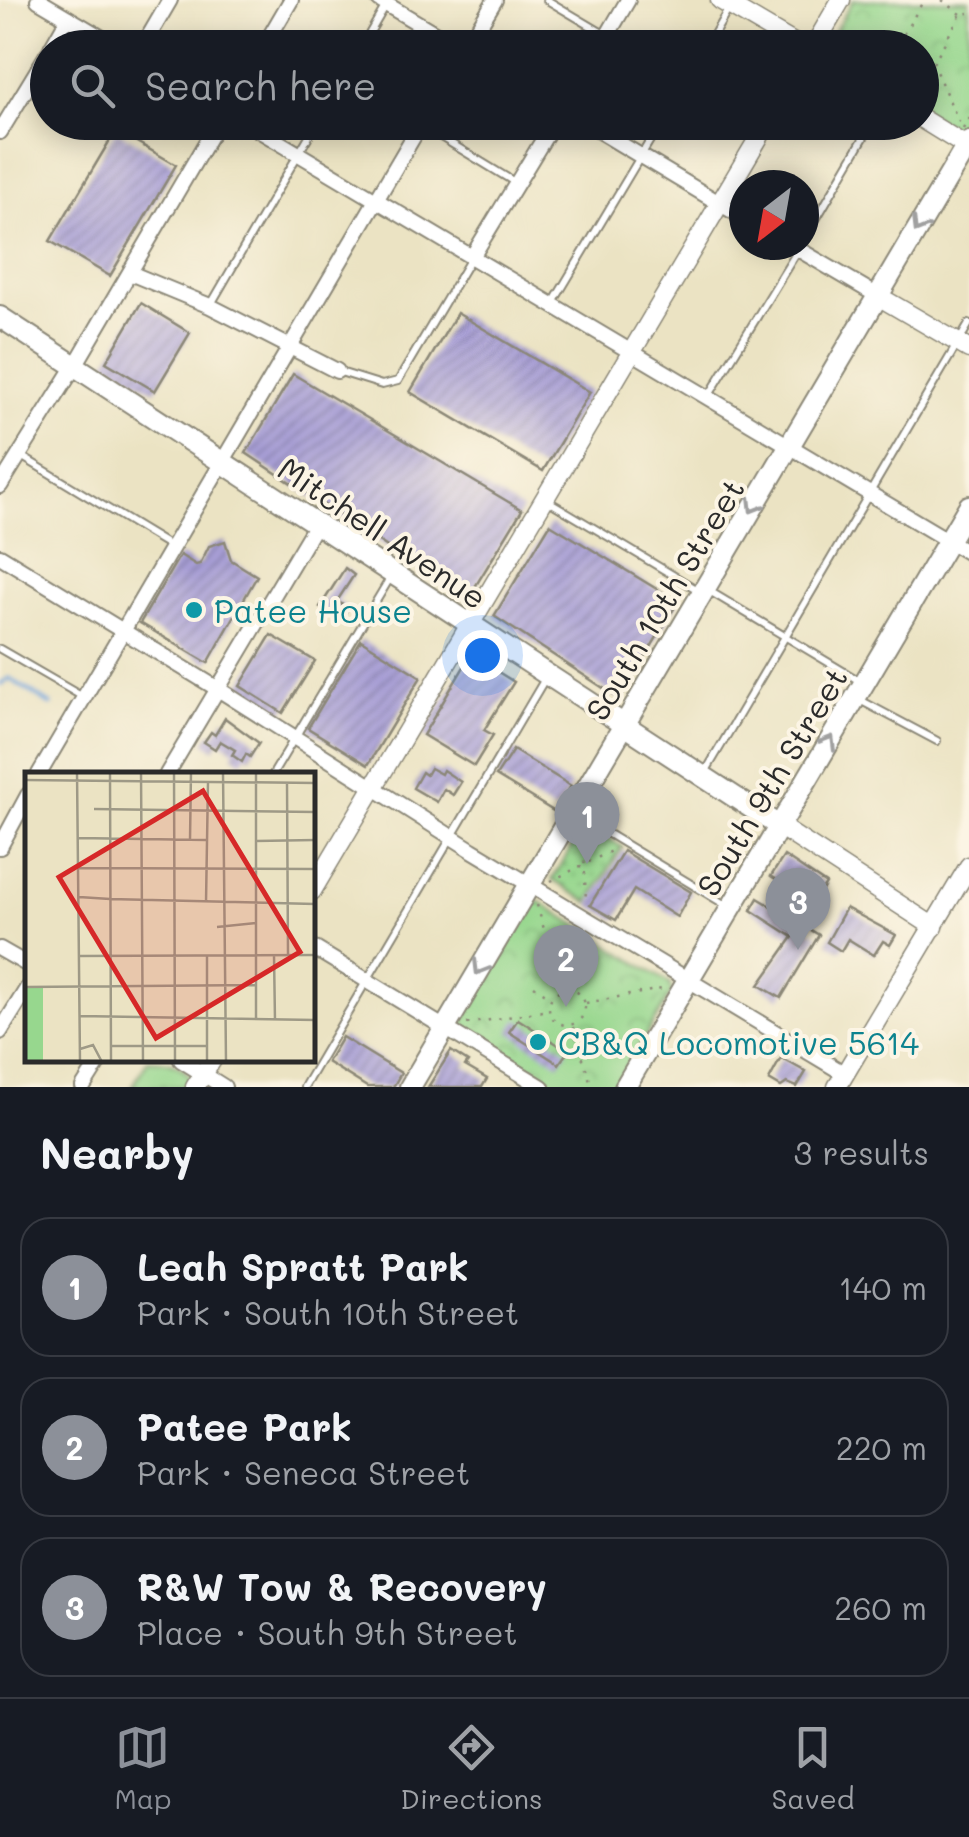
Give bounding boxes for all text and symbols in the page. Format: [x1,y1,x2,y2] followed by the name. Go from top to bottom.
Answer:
[30,30,939,140] search box
[65,58,120,113] icon: search
[145,60,376,110] text: Search here
[729,170,819,260] north arrow
[912,215,931,233] one-way arrow
[270,447,496,617] street label: Mitchell Avenue
[575,470,753,728] street label: South 10th Street
[747,495,766,513] one-way arrow
[214,589,412,631] place label: Patee House
[183,599,205,621] marker: Patee House
[457,630,508,681] your location
[686,659,856,903] street label: South 9th Street
[817,735,836,753] one-way arrow
[25,772,315,1062] inset map
[554,782,620,864] pin: 1
[766,868,830,950] pin: 3
[534,924,598,1007] pin: 2
[473,957,492,975] one-way arrow
[558,1021,919,1063] place label: CB&Q Locomotive 5614
[527,1031,549,1053] marker: CB&Q Locomotive 5614
[40,1125,194,1180] text: Nearby
[793,1131,929,1173] text: 3 results
[137,1241,469,1291] text: Leah Spratt Park
[67,1266,82,1308] text: 1
[838,1266,927,1308] text: 140 m
[137,1291,519,1333] text: Park · South 10th Street
[137,1401,352,1451] text: Patee Park
[66,1426,83,1468] text: 2
[836,1426,927,1468] text: 220 m
[137,1451,470,1493] text: Park · Seneca Street
[137,1561,547,1611] text: R&W Tow & Recovery
[65,1586,84,1628] text: 3
[834,1586,927,1628] text: 260 m
[137,1611,518,1653] text: Place · South 9th Street
[114,1720,171,1816] tab: Map
[400,1720,543,1816] tab: Directions
[771,1720,855,1816] tab: Saved

